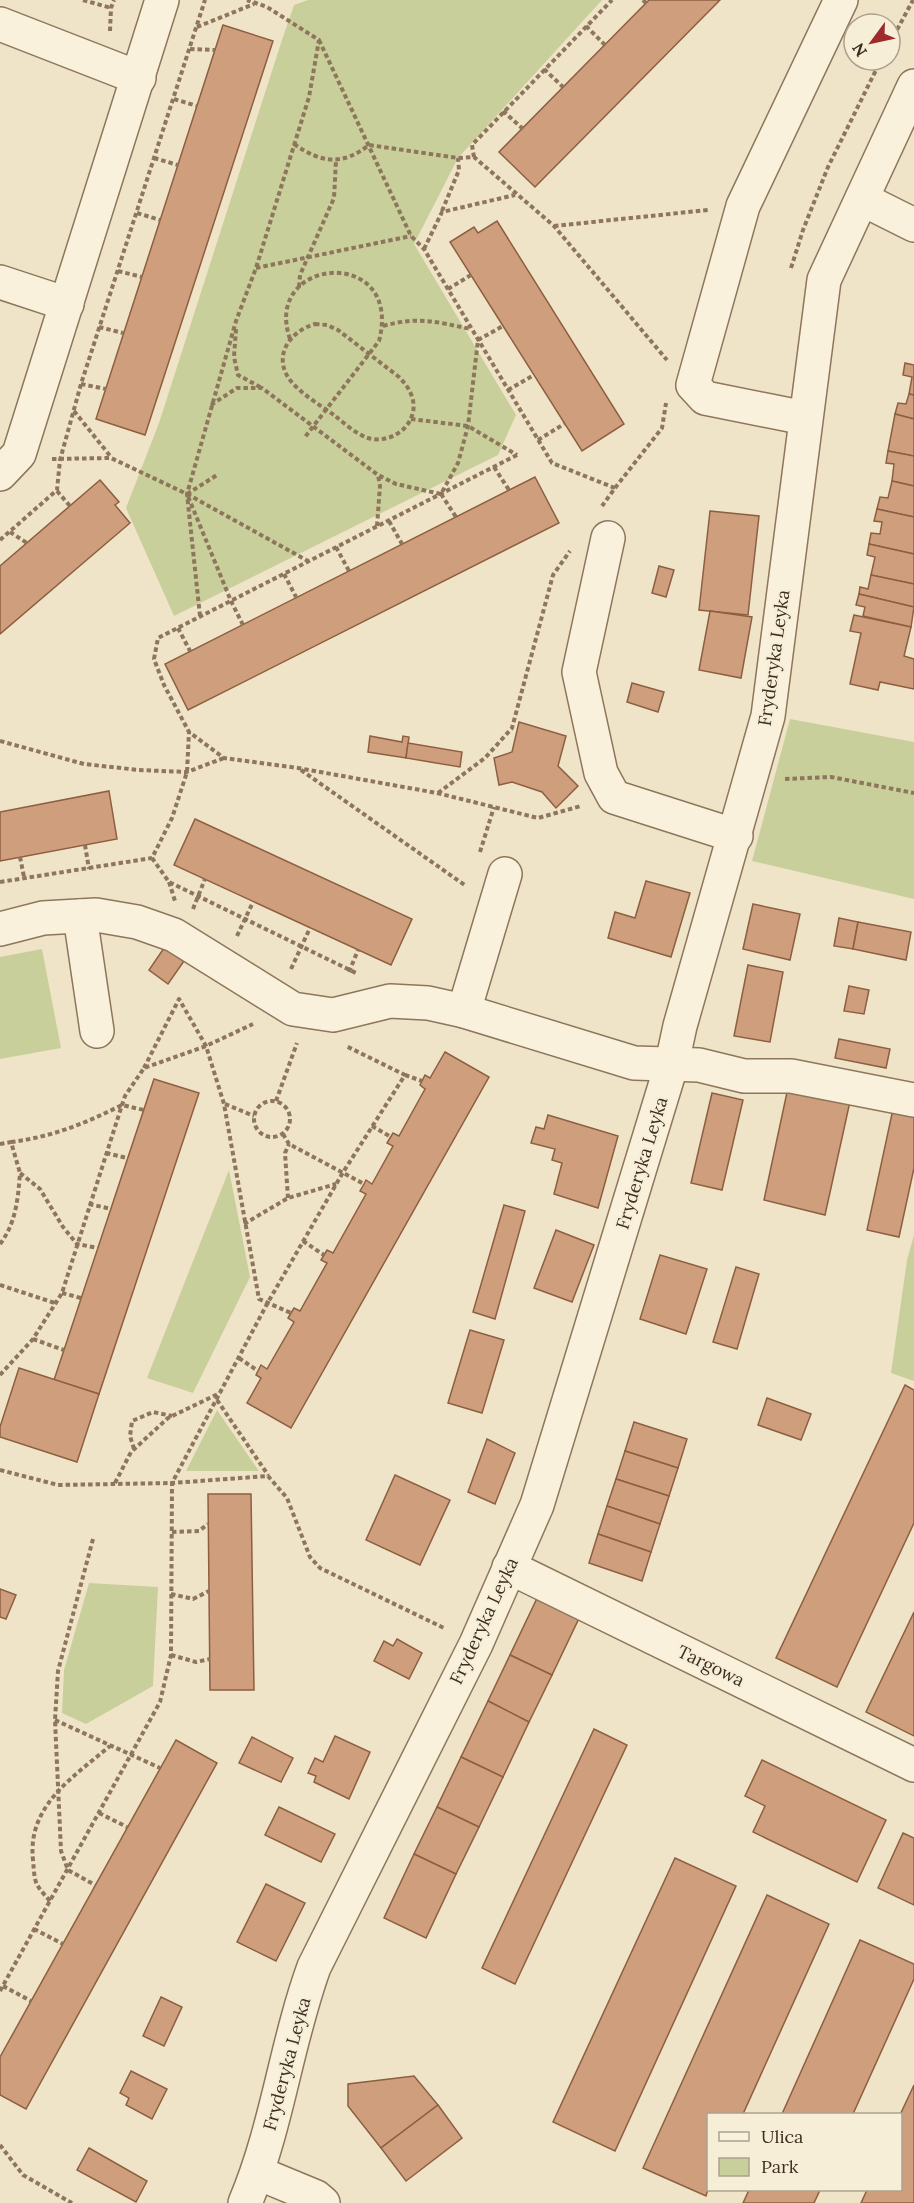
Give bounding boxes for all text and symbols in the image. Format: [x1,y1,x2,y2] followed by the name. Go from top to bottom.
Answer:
[842,12,902,72] north arrow
[848,40,871,61] text: N
[753,588,794,728] street label: Fryderyka Leyka
[610,1094,673,1232] street label: Fryderyka Leyka
[444,1554,523,1688] street label: Fryderyka Leyka
[674,1639,749,1692] street label: Targowa
[258,1995,315,2133] street label: Fryderyka Leyka
[707,2113,902,2191] legend
[761,2125,803,2148] text: Ulica
[761,2155,799,2178] text: Park

